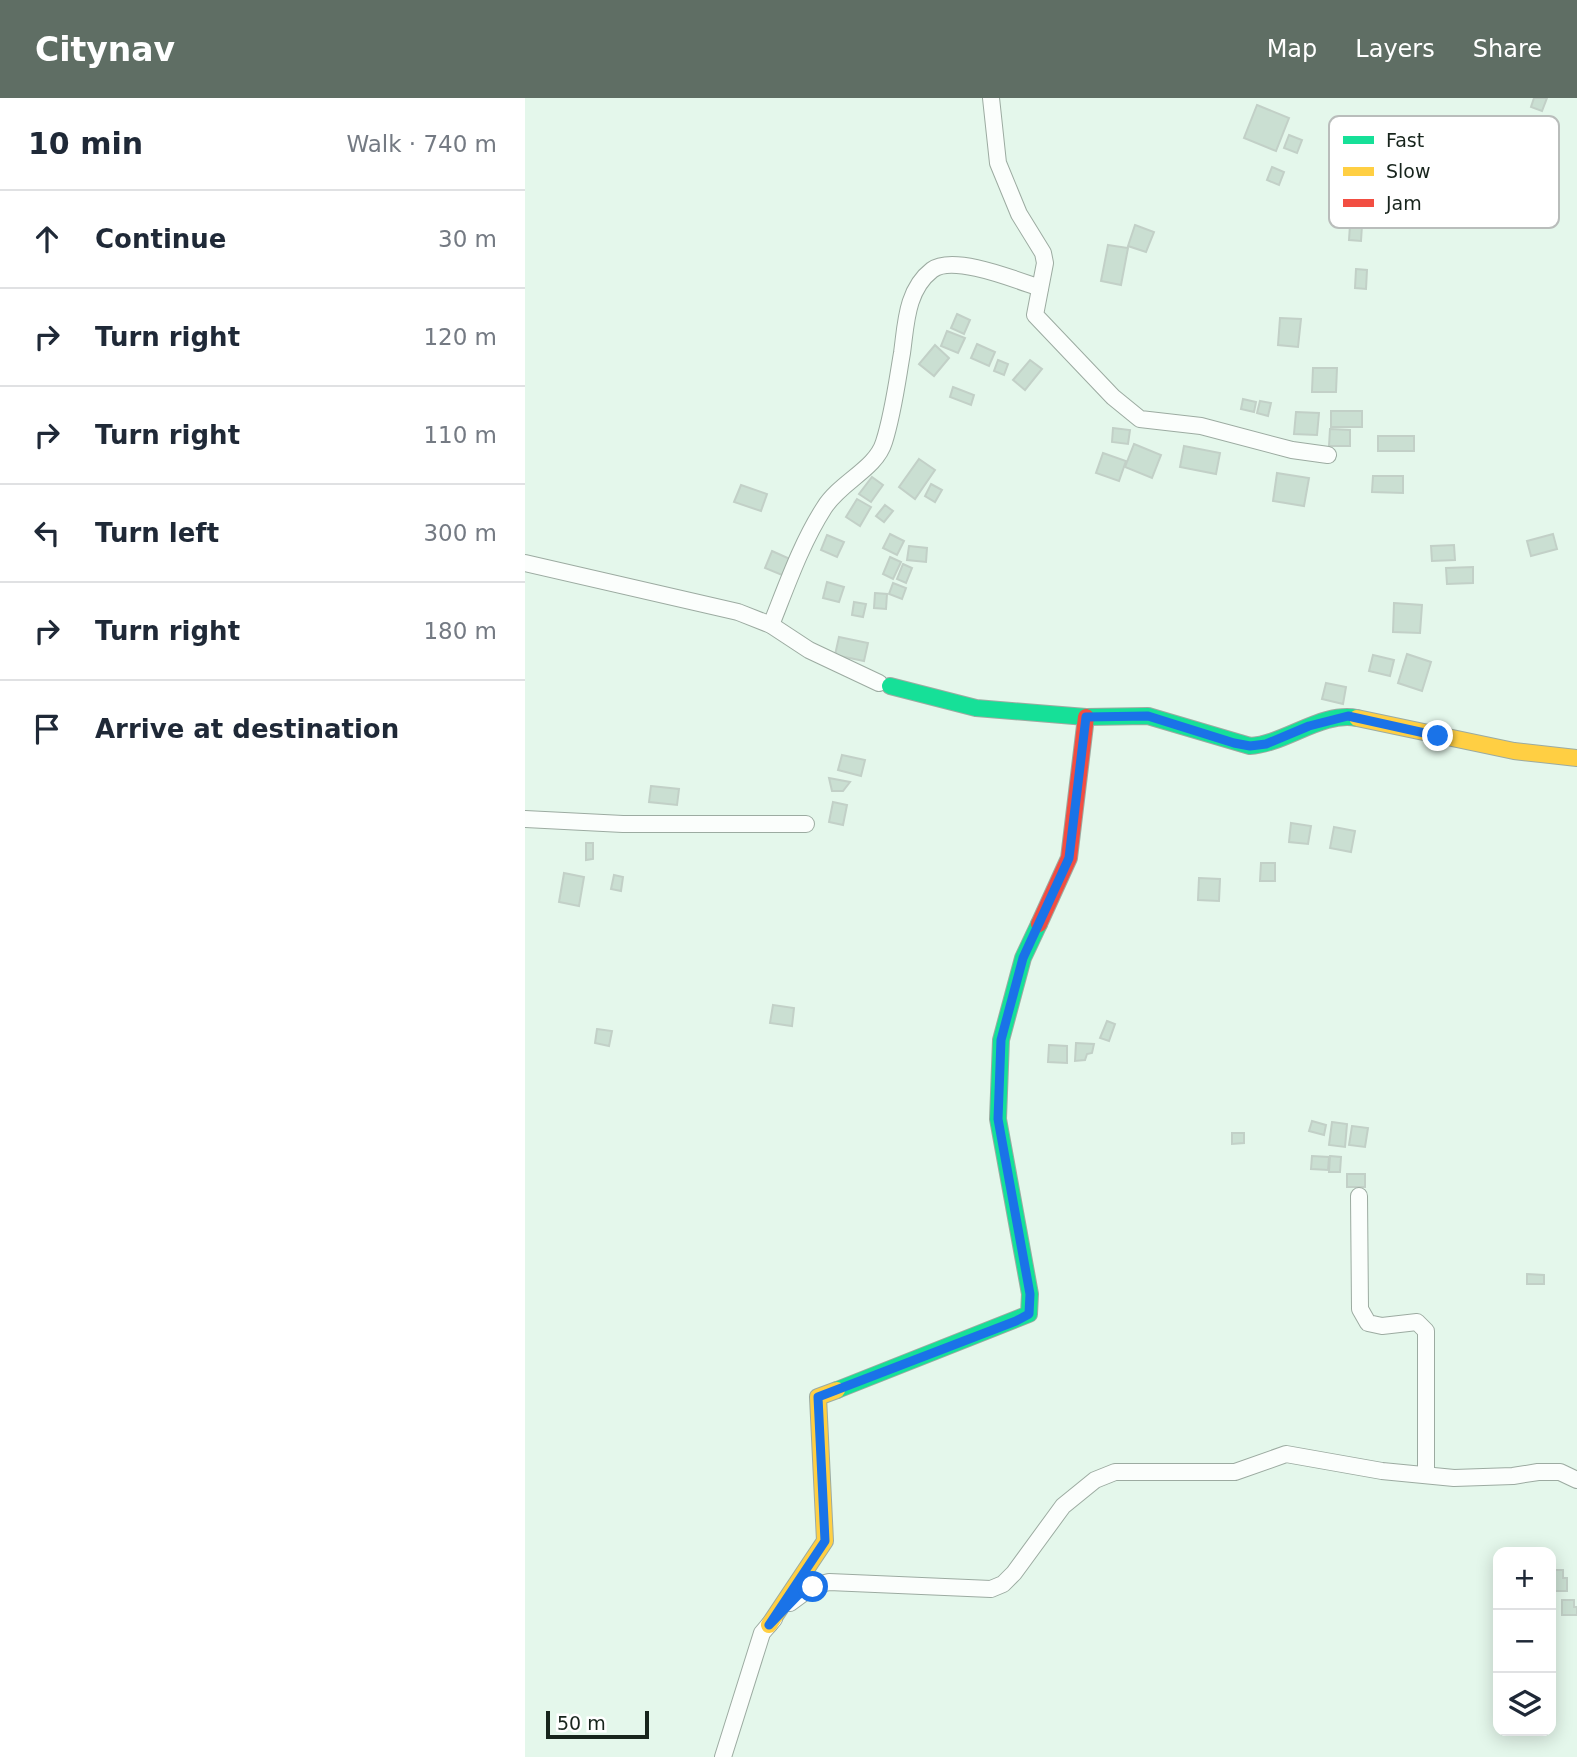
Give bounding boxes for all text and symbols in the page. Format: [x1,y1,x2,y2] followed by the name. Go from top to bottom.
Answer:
[35,30,175,69] text: Citynav
[1267,35,1317,63] text: Map
[1355,35,1435,63] text: Layers
[1473,35,1542,63] text: Share
[1329,116,1559,228] legend
[28,126,143,161] text: 10 min
[1386,129,1424,151] text: Fast
[346,131,497,157] text: Walk · 740 m
[1386,160,1431,182] text: Slow
[1385,192,1422,214] text: Jam
[28,220,66,258] icon: ahead
[95,224,226,254] text: Continue
[438,226,497,252] text: 30 m
[28,318,66,356] icon: right
[95,322,240,352] text: Turn right
[423,324,497,350] text: 120 m
[28,416,66,454] icon: right
[95,420,240,450] text: Turn right
[423,422,497,448] text: 110 m
[28,514,66,552] icon: left
[95,518,219,548] text: Turn left
[423,520,497,546] text: 300 m
[28,612,66,650] icon: right
[95,616,240,646] text: Turn right
[423,618,497,644] text: 180 m
[28,710,66,748] icon: arrive
[95,714,399,744] text: Arrive at destination
[1422,720,1453,751] route end
[1493,1547,1556,1736] map controls
[1493,1547,1556,1610] button: +
[797,1571,828,1602] route start
[1493,1610,1556,1673] button: −
[1493,1673,1556,1736] button: layers
[546,1708,649,1740] scale bar
[557,1712,606,1734] text: 50 m

